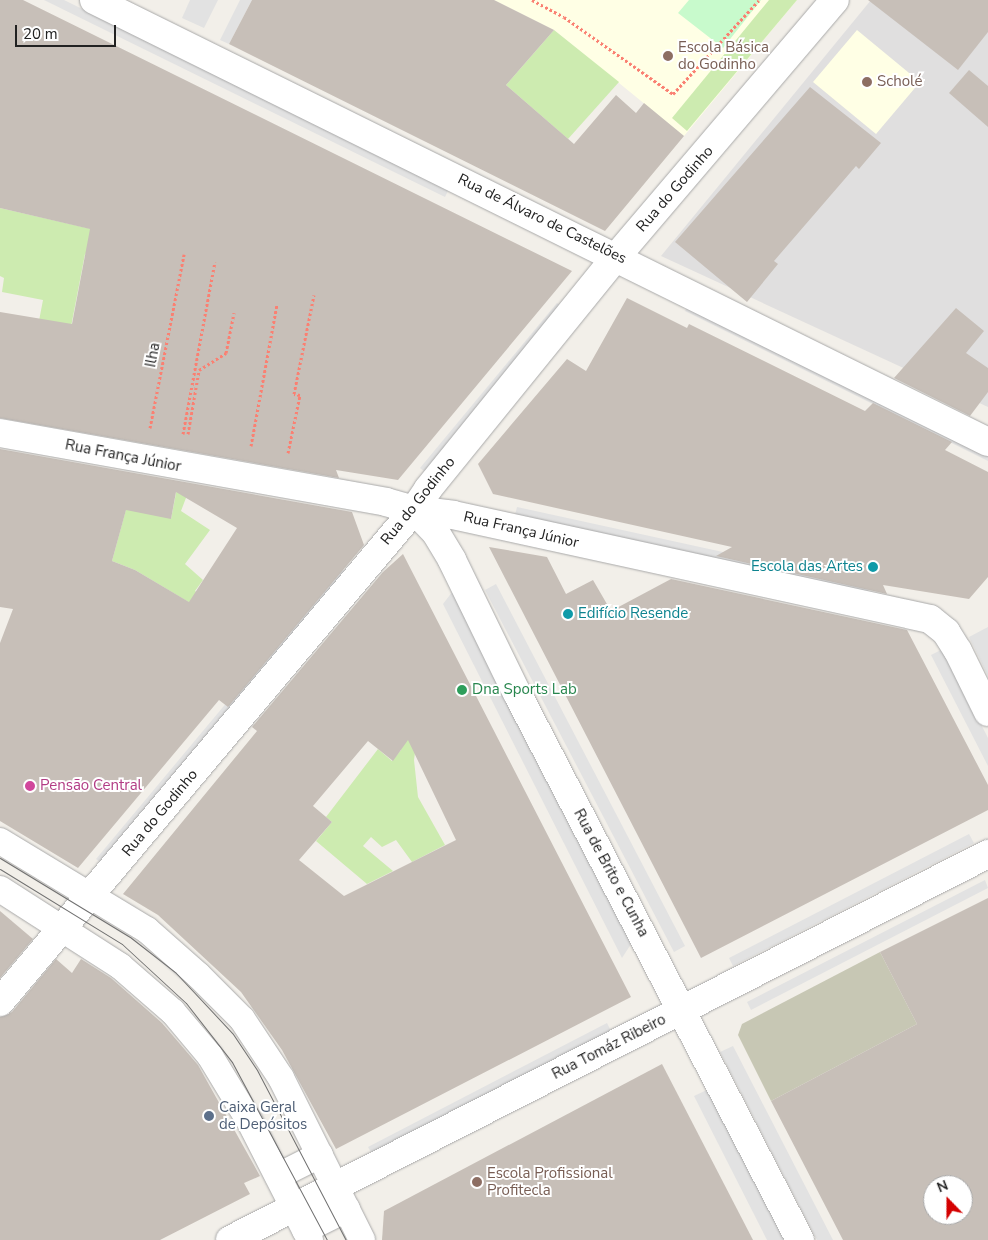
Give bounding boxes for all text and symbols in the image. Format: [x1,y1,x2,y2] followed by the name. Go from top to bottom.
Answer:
[18,15,119,47] scale bar
[23,24,58,44] text: 20 m
[678,38,769,73] place label: Escola Básica do Godinho
[662,50,674,62] marker: Escola Básica do Godinho
[877,73,922,91] place label: Scholé
[861,76,873,88] marker: Scholé
[633,142,717,236] street label: Rua do Godinho
[455,170,629,268] street label: Rua de Álvaro de Castelões
[142,341,164,369] street label: Ilha
[63,436,183,476] street label: Rua França Júnior
[377,453,459,549] street label: Rua do Godinho
[462,508,580,552] street label: Rua França Júnior
[751,558,863,576] place label: Escola das Artes
[867,561,879,573] marker: Escola das Artes
[578,605,688,623] place label: Edifício Resende
[562,608,574,620] marker: Edifício Resende
[472,681,577,699] place label: Dna Sports Lab
[456,684,468,696] marker: Dna Sports Lab
[118,766,202,860] street label: Rua do Godinho
[40,777,142,795] place label: Pensão Central
[24,780,36,792] marker: Pensão Central
[570,806,652,940] street label: Rua de Brito e Cunha
[549,1011,669,1083] street label: Rua Tomáz Ribeiro
[219,1098,307,1133] place label: Caixa Geral de Depósitos
[203,1110,215,1122] marker: Caixa Geral de Depósitos
[487,1164,613,1199] place label: Escola Profissional Profitecla
[923,1175,973,1225] north arrow
[471,1176,483,1188] marker: Escola Profissional Profitecla
[934,1176,951,1197] text: N

